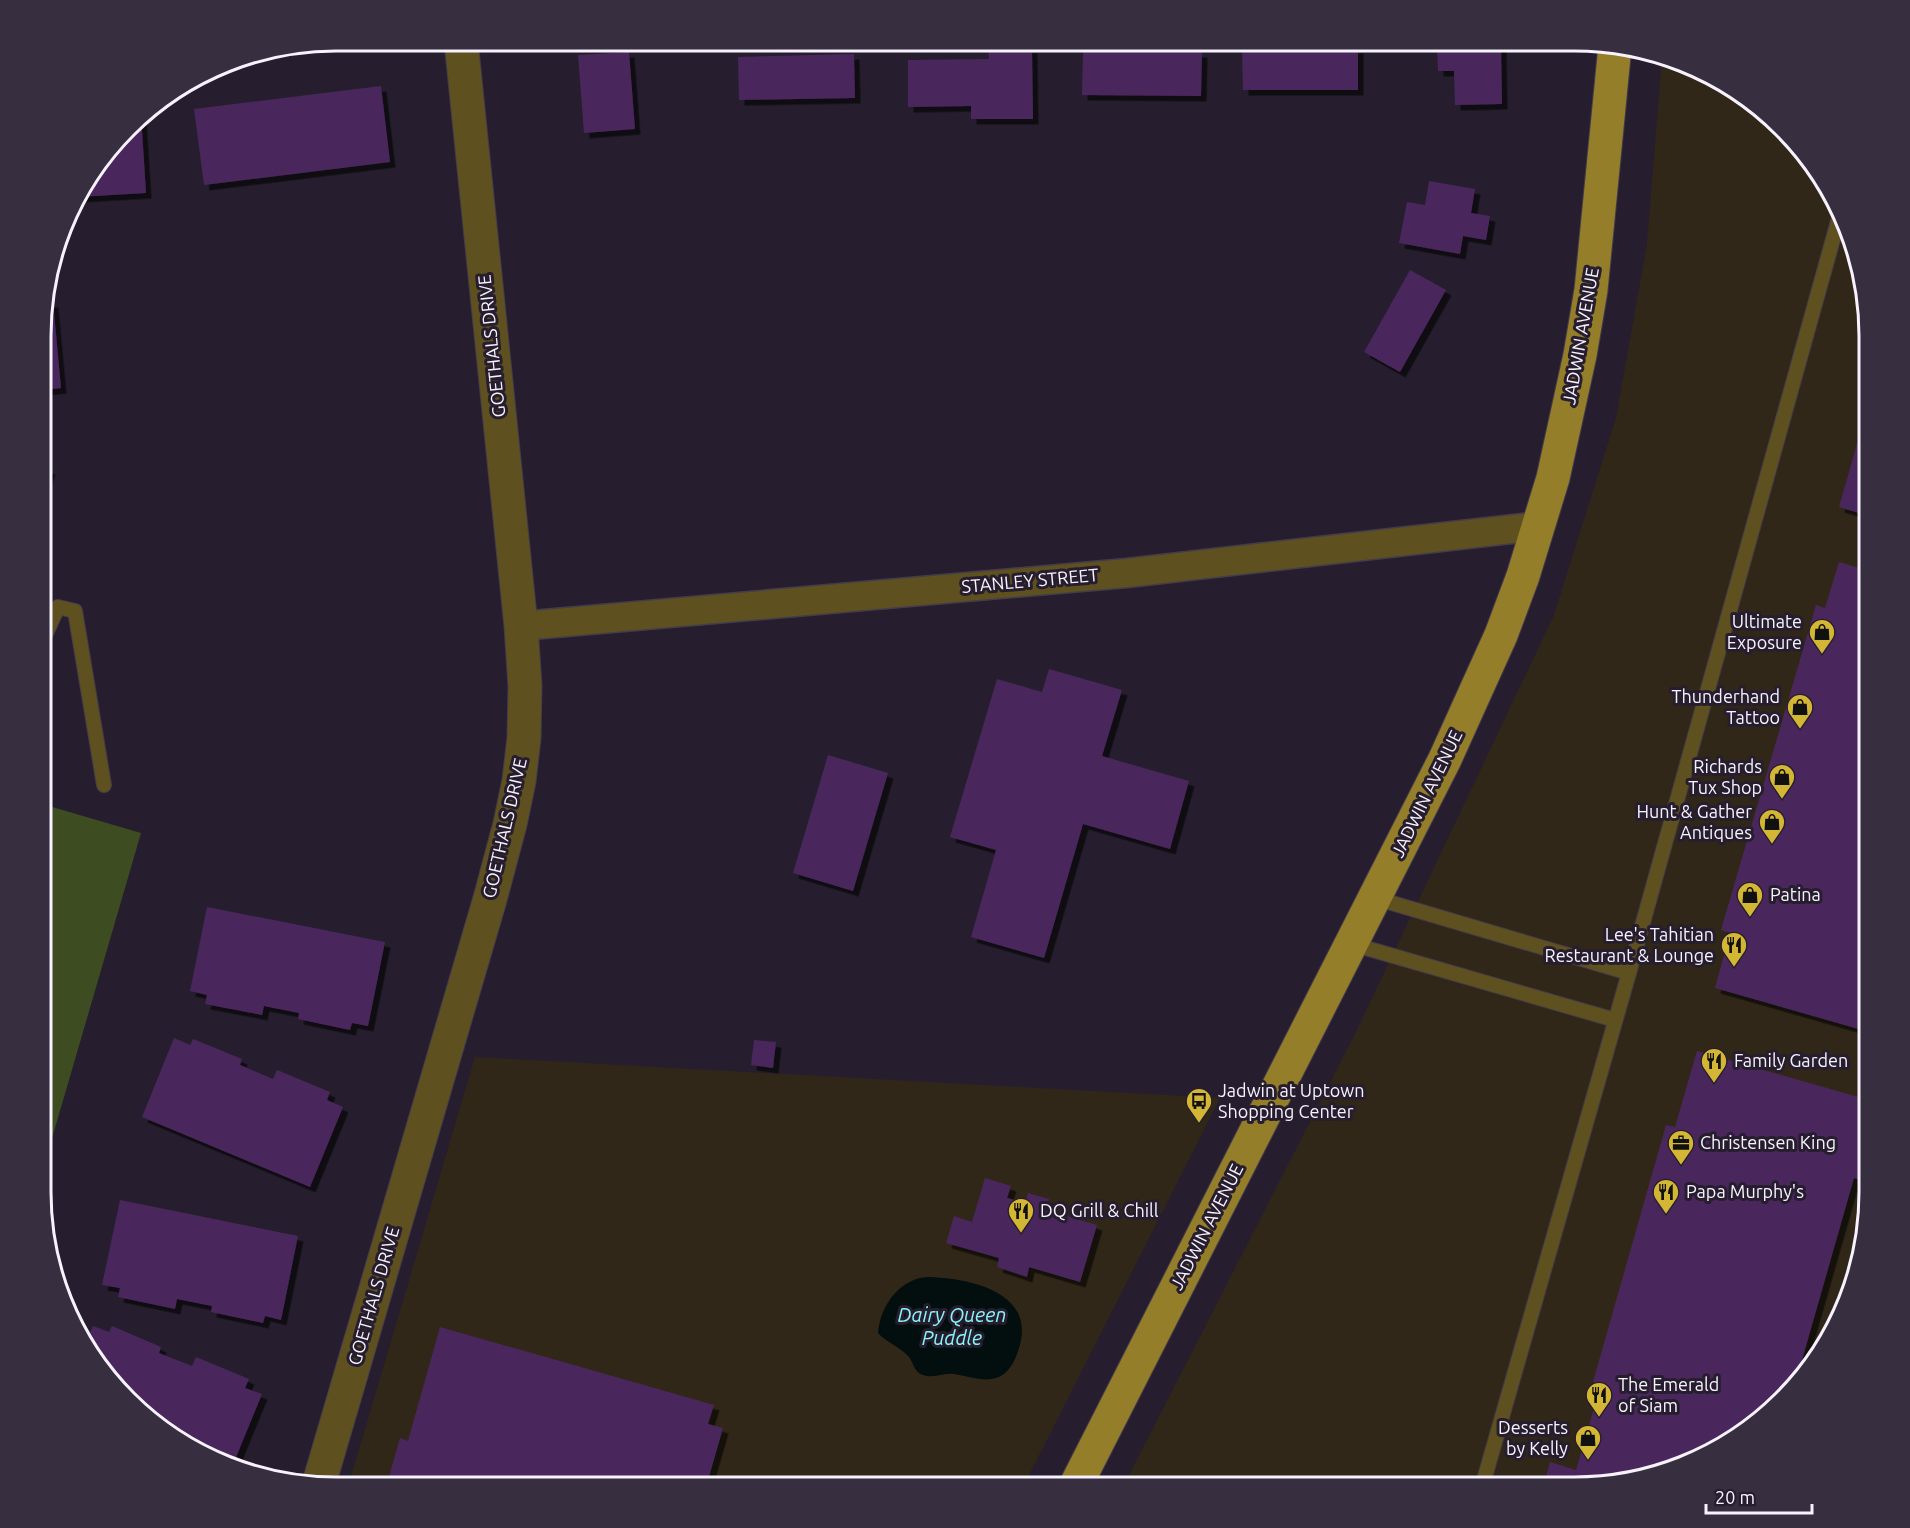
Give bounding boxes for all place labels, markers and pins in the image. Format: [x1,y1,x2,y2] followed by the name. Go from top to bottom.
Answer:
[1727,611,1802,652] place label: Ultimate Exposure
[1807,617,1837,655] shop icon: Ultimate Exposure
[1672,686,1780,727] place label: Thunderhand Tattoo
[1785,692,1815,730] shop icon: Thunderhand Tattoo
[1688,756,1762,797] place label: Richards Tux Shop
[1767,762,1797,800] shop icon: Richards Tux Shop
[1637,801,1752,842] place label: Hunt & Gather Antiques
[1757,807,1787,845] shop icon: Hunt & Gather Antiques
[1735,880,1765,918] shop icon: Patina
[1770,884,1821,904] place label: Patina
[1545,924,1714,965] place label: Lee's Tahitian Restaurant & Lounge
[1719,930,1749,968] restaurant icon: Lee's Tahitian Restaurant & Lounge
[1699,1046,1729,1084] restaurant icon: Family Garden
[1734,1050,1848,1070] place label: Family Garden
[1218,1080,1364,1121] place label: Jadwin at Uptown Shopping Center
[1184,1086,1214,1124] bus stop icon: Jadwin at Uptown Shopping Center
[1666,1128,1696,1166] office icon: Christensen King
[1700,1132,1836,1152] place label: Christensen King
[1651,1177,1681,1215] restaurant icon: Papa Murphy's
[1686,1181,1804,1201] place label: Papa Murphy's
[1006,1196,1036,1234] restaurant icon: DQ Grill & Chill
[1040,1200,1159,1221] place label: DQ Grill & Chill
[1618,1374,1719,1415] place label: The Emerald of Siam
[1584,1380,1614,1418] restaurant icon: The Emerald of Siam
[1498,1417,1568,1458] place label: Desserts by Kelly
[1573,1423,1603,1461] shop icon: Desserts by Kelly

